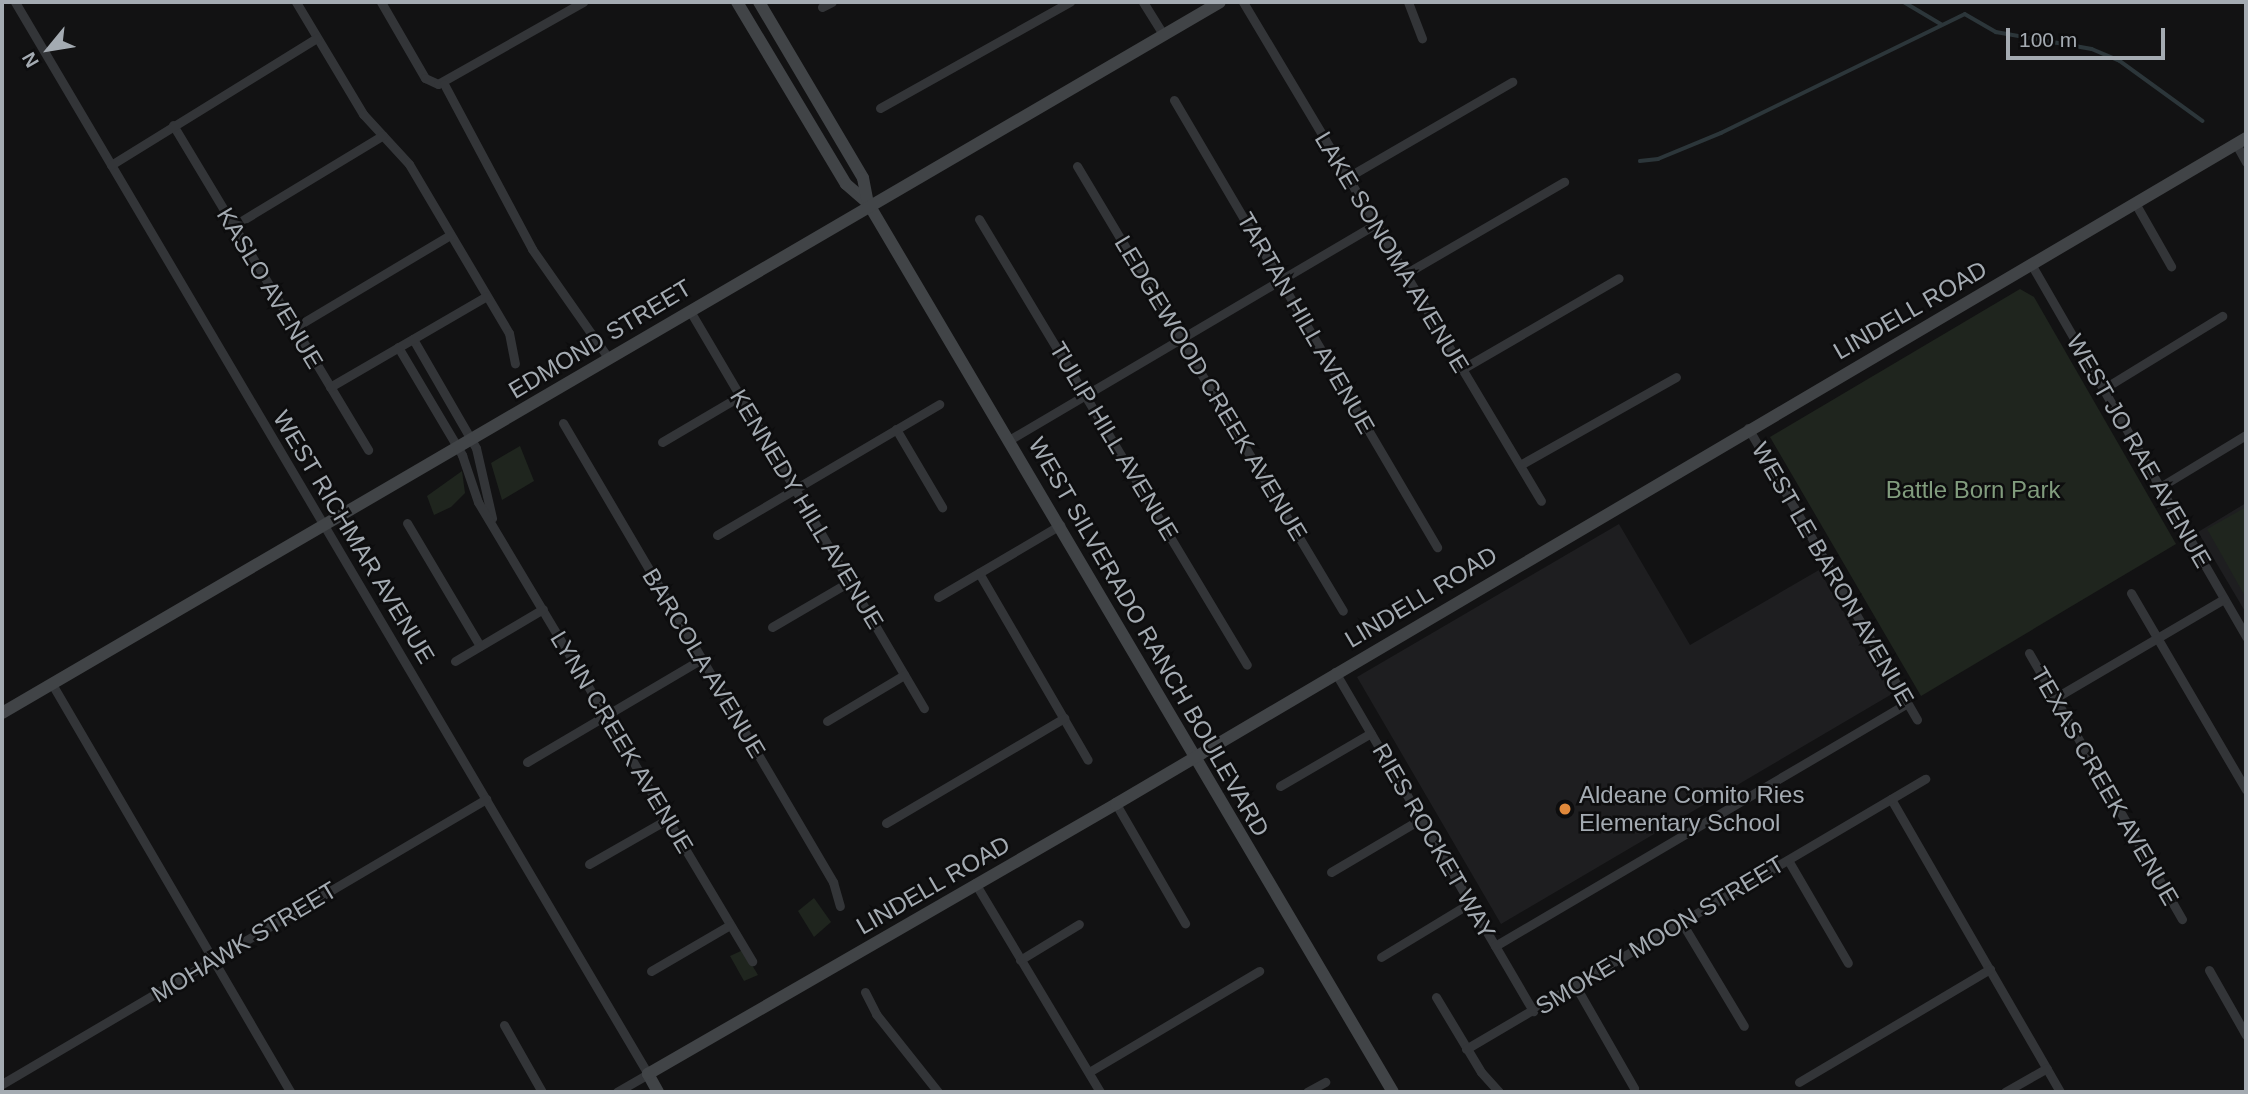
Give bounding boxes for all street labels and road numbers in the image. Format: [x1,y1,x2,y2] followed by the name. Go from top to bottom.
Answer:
[1308,125,1476,379] street label: LAKE SONOMA AVENUE
[210,202,330,374] street label: KASLO AVENUE
[1230,206,1382,440] street label: TARTAN HILL AVENUE
[1108,230,1314,546] street label: LEDGEWOOD CREEK AVENUE
[1828,254,1992,366] street label: LINDELL ROAD
[503,273,697,405] street label: EDMOND STREET
[2060,329,2218,573] street label: WEST JO RAE AVENUE
[1043,335,1185,547] street label: TULIP HILL AVENUE
[723,383,891,635] street label: KENNEDY HILL AVENUE
[267,405,441,669] street label: WEST RICHMAR AVENUE
[1022,432,1276,842] street label: WEST SILVERADO RANCH BOULEVARD
[1745,436,1921,712] street label: WEST LE BARON AVENUE
[1339,540,1503,654] street label: LINDELL ROAD
[635,562,773,764] street label: BARCOLA AVENUE
[544,625,700,859] street label: LYNN CREEK AVENUE
[2025,661,2185,911] street label: TEXAS CREEK AVENUE
[1366,738,1502,944] street label: RIES ROCKET WAY
[851,829,1015,941] street label: LINDELL ROAD
[1530,849,1790,1021] street label: SMOKEY MOON STREET
[146,875,342,1009] street label: MOHAWK STREET

